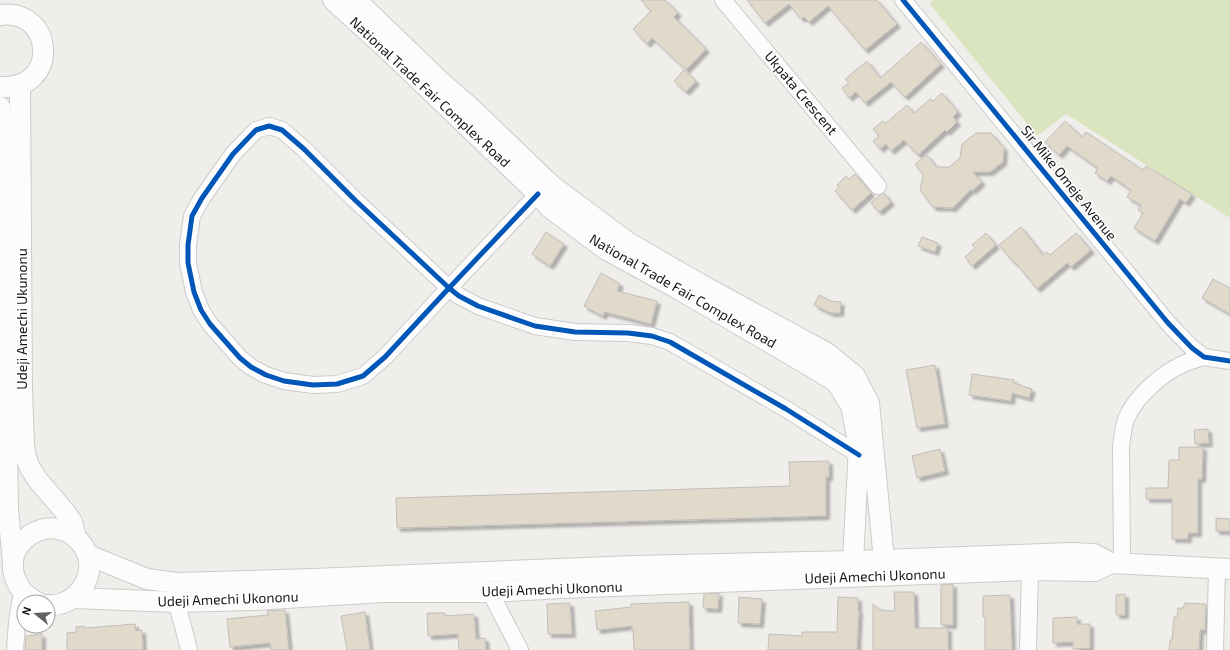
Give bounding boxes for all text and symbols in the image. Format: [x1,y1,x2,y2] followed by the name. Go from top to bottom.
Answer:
[347,13,514,171] street label: National Trade Fair Complex Road
[761,47,841,138] street label: Ukpata Crescent
[1018,122,1121,244] street label: Sir Mike Omeje Avenue
[587,230,780,351] street label: National Trade Fair Complex Road
[13,248,30,390] street label: Udeji Amechi Ukunonu
[804,565,946,586] street label: Udeji Amechi Ukononu
[481,578,623,599] street label: Udeji Amechi Ukononu
[157,588,299,609] street label: Udeji Amechi Ukononu
[16,594,56,634] north arrow
[19,605,33,617] text: N

